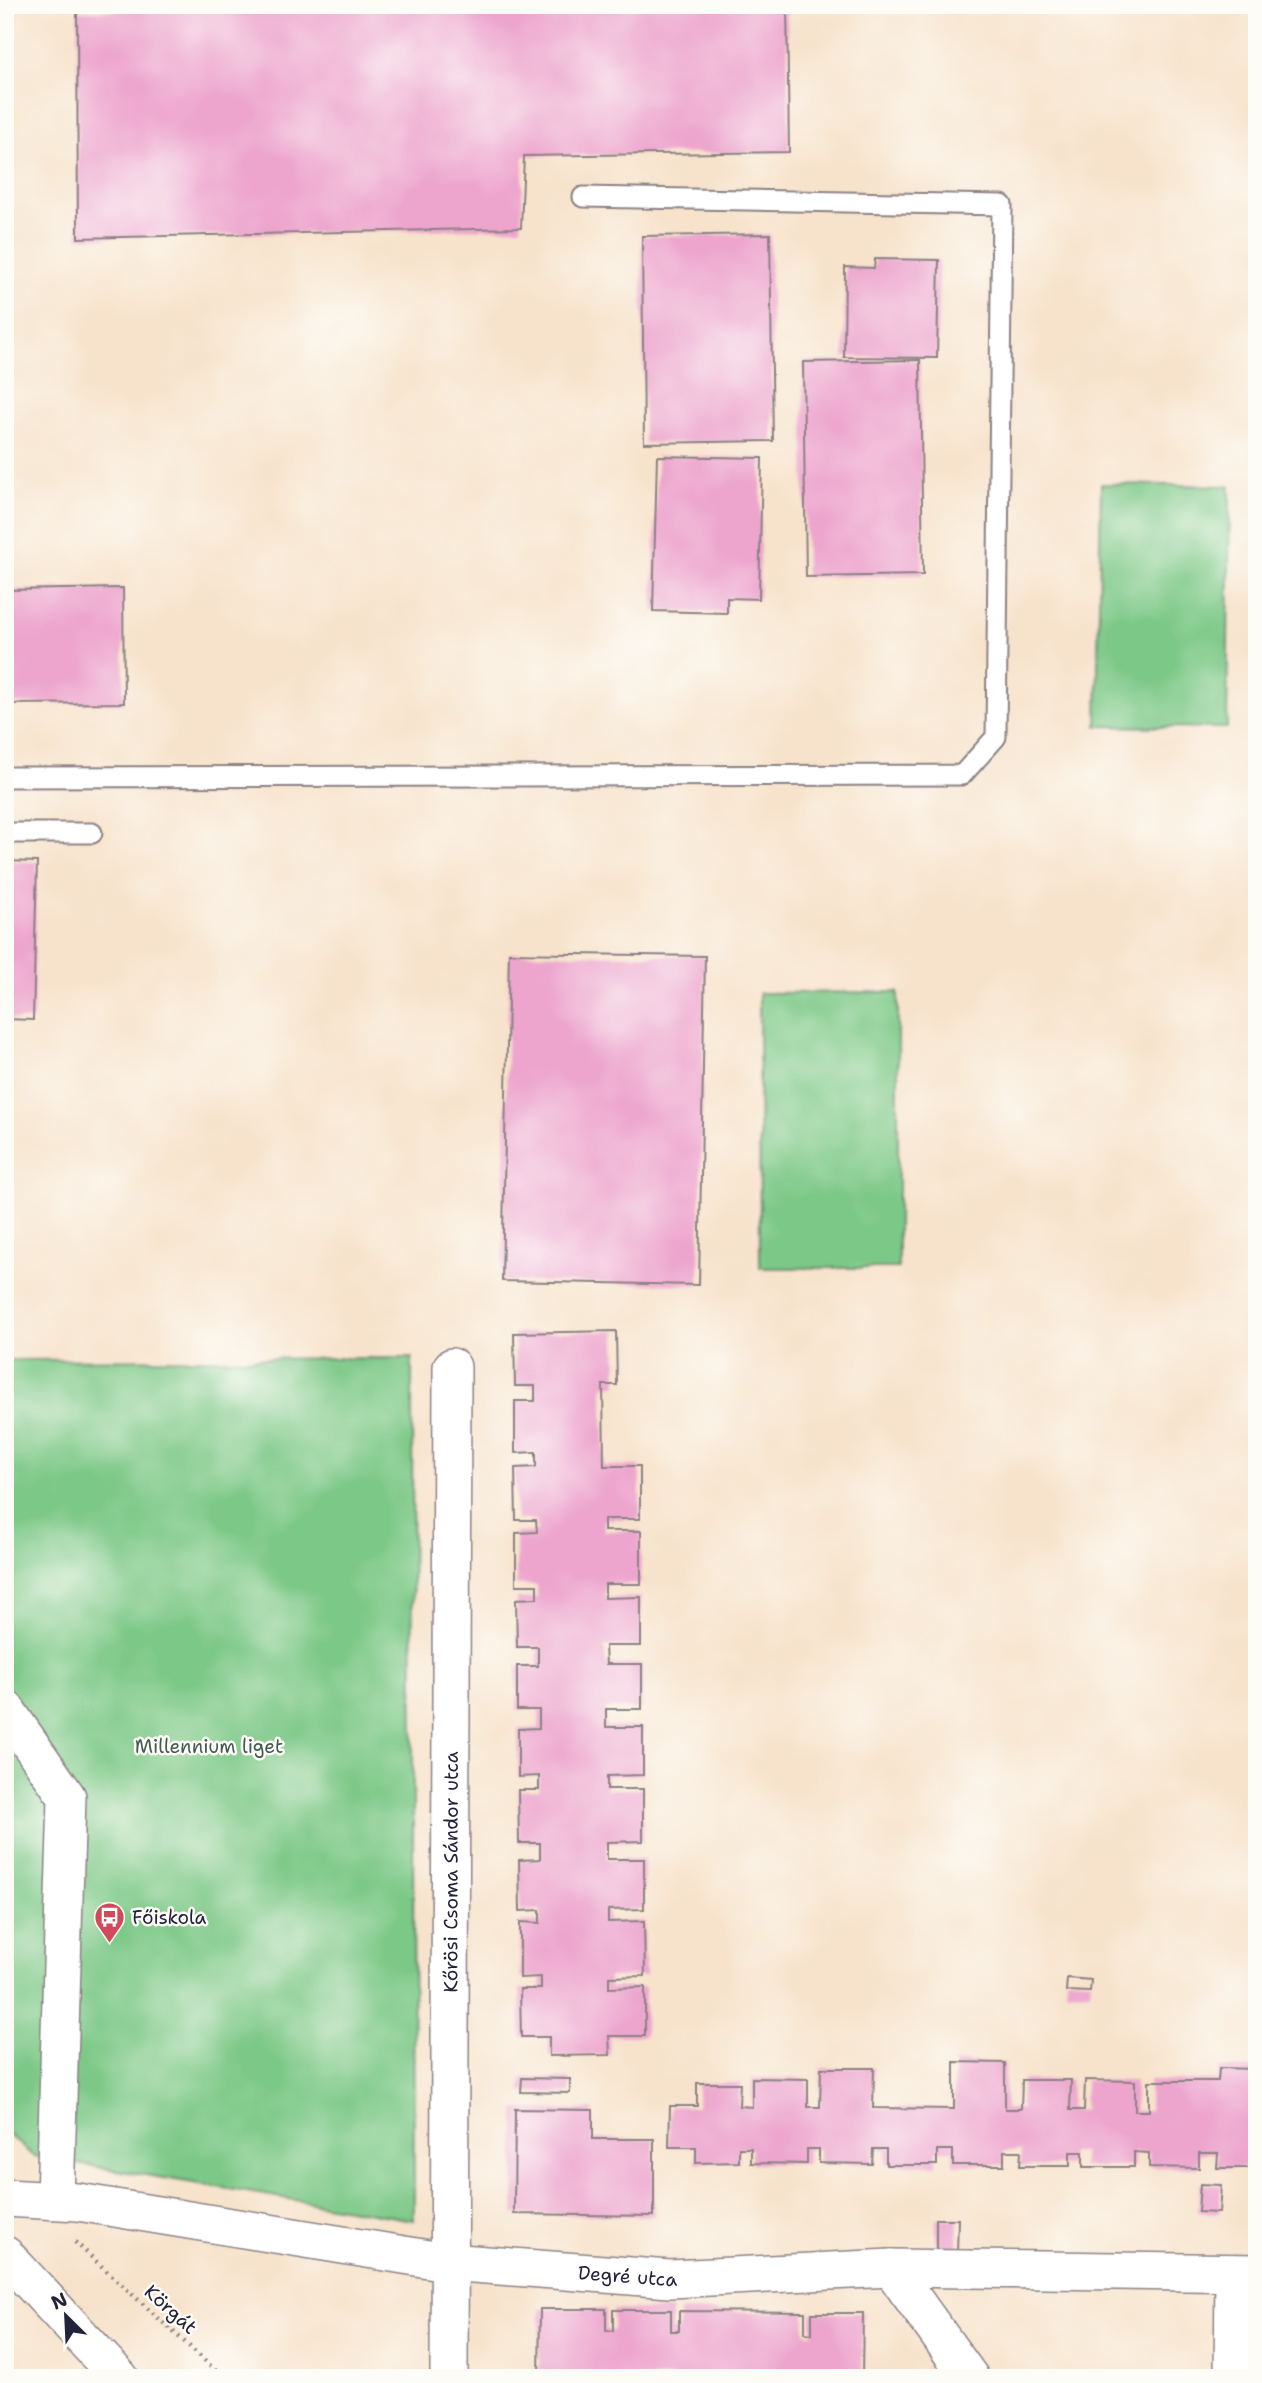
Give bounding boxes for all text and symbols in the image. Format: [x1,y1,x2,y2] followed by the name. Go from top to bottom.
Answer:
[135,1734,283,1759] park label: Millennium liget
[438,1751,464,1993] street label: Kőrösi Csoma Sándor utca
[92,1900,126,1944] bus stop icon: Főiskola
[132,1905,207,1930] place label: Főiskola
[577,2260,678,2292] street label: Degré utca
[139,2279,202,2340] street label: Körgát
[32,2282,102,2352] north arrow
[47,2286,71,2315] text: N

